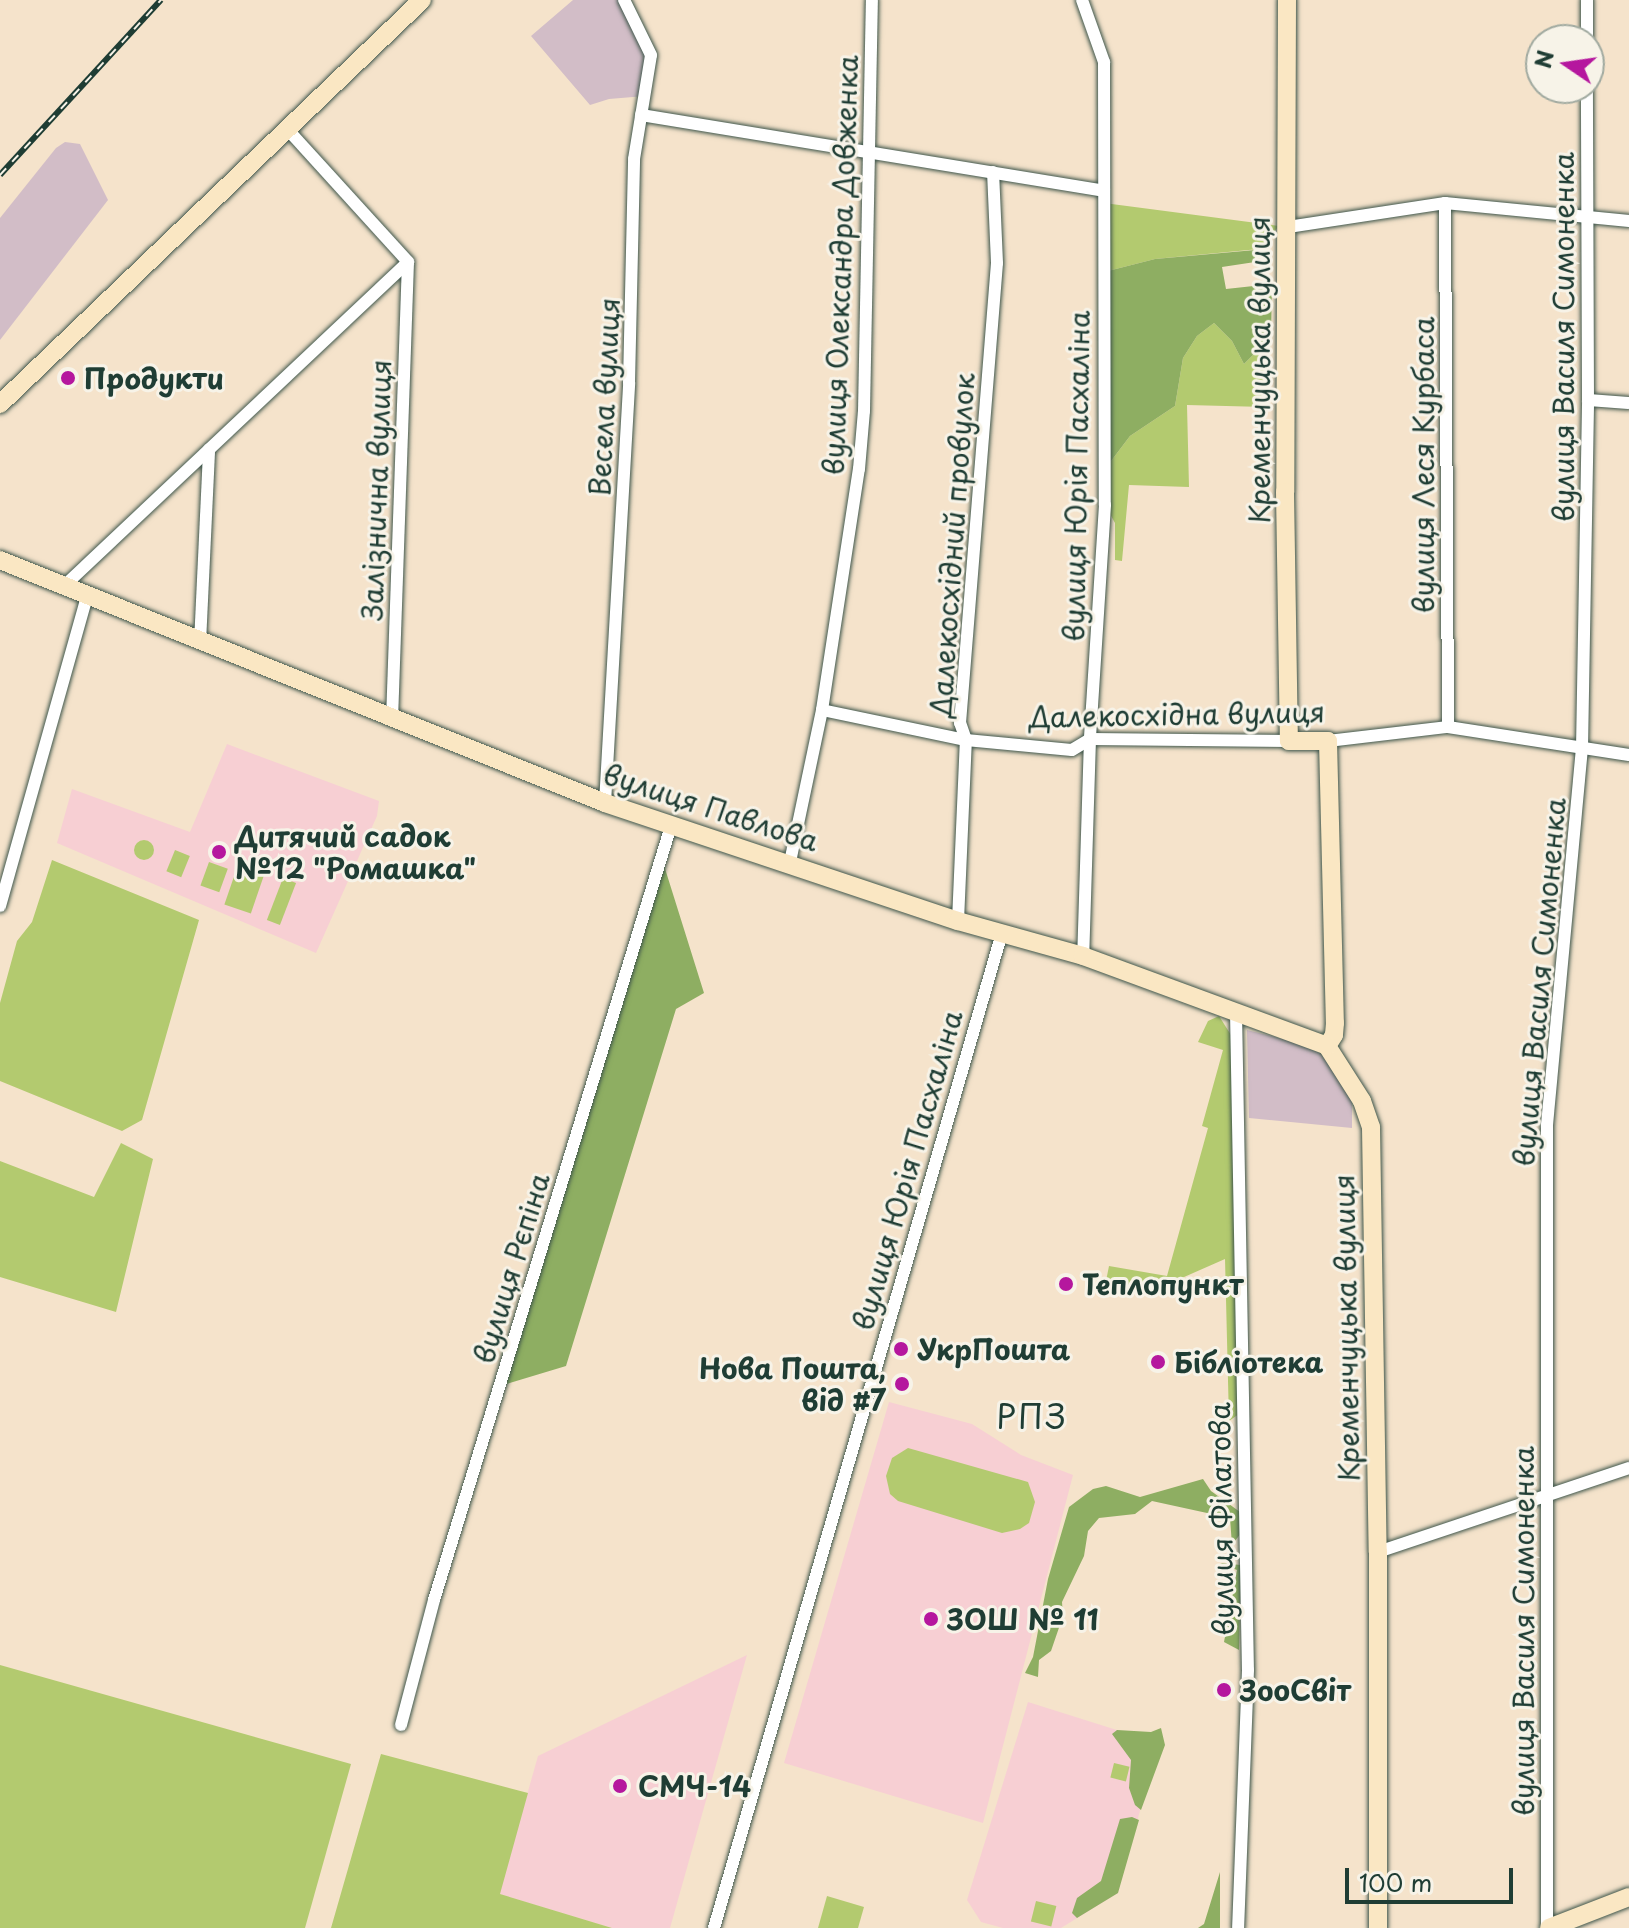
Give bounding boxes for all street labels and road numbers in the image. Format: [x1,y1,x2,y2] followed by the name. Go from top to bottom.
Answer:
[816,54,864,476] street label: вулиця Олександра Довженка
[1546,151,1580,523] street label: вулиця Василя Симоненка
[1242,216,1276,524] street label: Кременчуцька вулиця
[582,296,626,498] street label: Весела вулиця
[1056,311,1096,641] street label: вулиця Юрія Пасхаліна
[1406,315,1440,615] street label: вулиця Леся Курбаса
[355,358,397,622] street label: Залізнична вулиця
[923,372,981,718] street label: Далекосхідний провулок
[1028,695,1326,733] street label: Далекосхідна вулиця
[599,756,823,858] street label: вулиця Павлова
[1506,795,1572,1169] street label: вулиця Василя Симоненка
[845,1007,969,1333] street label: вулиця Юрія Пасхаліна
[466,1169,556,1367] street label: вулиця Рєпіна
[1327,1173,1365,1483] street label: Кременчуцька вулиця
[1202,1402,1240,1636] street label: вулиця Філатова
[1506,1445,1540,1817] street label: вулиця Василя Симоненка

